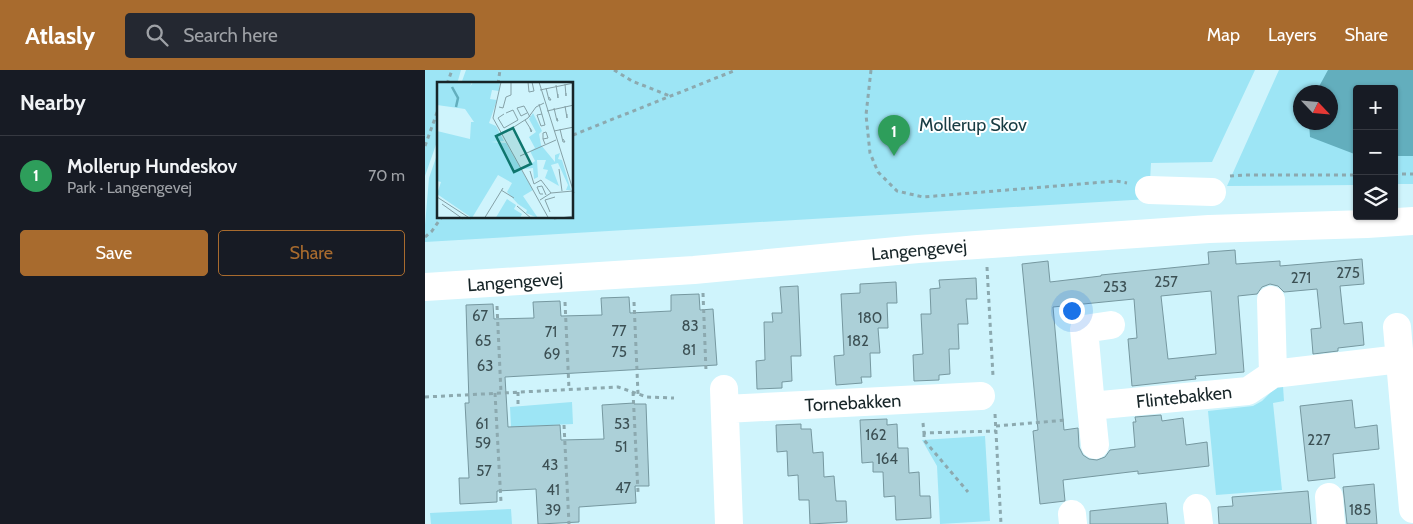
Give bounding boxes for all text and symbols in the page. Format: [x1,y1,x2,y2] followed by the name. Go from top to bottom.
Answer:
[125,13,475,58] search box
[25,21,95,50] text: Atlasly
[143,21,171,49] icon: search
[183,24,278,47] text: Search here
[1207,24,1240,46] text: Map
[1268,24,1317,46] text: Layers
[1345,24,1388,46] text: Share
[437,82,574,219] inset map
[1293,85,1338,130] north arrow
[1353,85,1398,220] map controls
[1353,85,1398,130] button: +
[20,90,86,115] text: Nearby
[919,114,1027,136] park label: Mollerup Skov
[878,115,910,156] pin: 1
[1353,130,1398,175] button: −
[67,155,237,178] text: Mollerup Hundeskov
[33,166,39,185] text: 1
[368,166,405,185] text: 70 m
[1353,175,1398,220] button: layers
[67,178,192,197] text: Park · Langengevej
[20,230,208,276] button: Save
[218,230,405,276] button: Share
[870,235,968,265] street label: Langengevej
[1336,264,1360,282] house number: 275
[466,268,564,296] street label: Langengevej
[1291,269,1311,287] house number: 271
[1154,273,1178,291] house number: 257
[1103,278,1127,296] house number: 253
[1059,298,1085,324] your location
[472,307,488,325] house number: 67
[858,309,882,327] house number: 180
[681,317,699,335] house number: 83
[611,322,627,340] house number: 77
[545,323,557,341] house number: 71
[475,332,491,350] house number: 65
[847,332,869,350] house number: 182
[682,341,696,359] house number: 81
[611,343,627,361] house number: 75
[543,345,561,363] house number: 69
[477,357,493,375] house number: 63
[1135,381,1233,413] street label: Flintebakken
[804,389,902,417] street label: Tornebakken
[475,415,489,433] house number: 61
[614,415,630,433] house number: 53
[865,426,887,444] house number: 162
[1307,431,1331,449] house number: 227
[475,434,491,452] house number: 59
[614,438,628,456] house number: 51
[876,450,898,468] house number: 164
[542,456,558,474] house number: 43
[476,462,492,480] house number: 57
[615,479,632,497] house number: 47
[546,481,560,499] house number: 41
[545,501,561,519] house number: 39
[1349,501,1371,519] house number: 185

